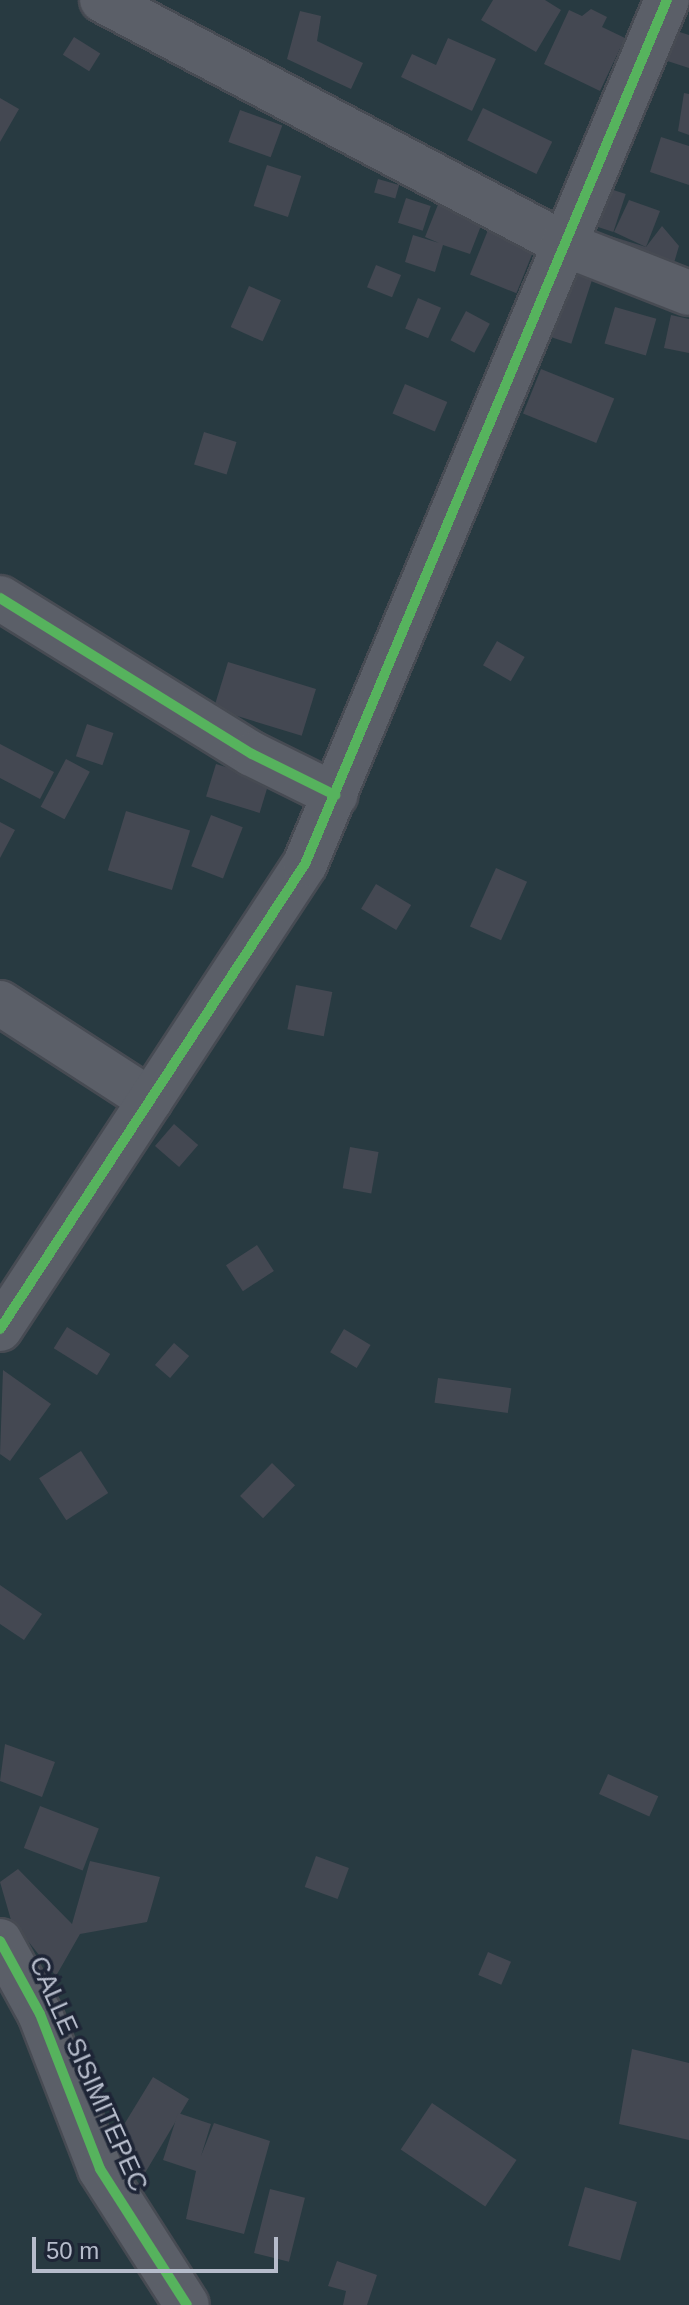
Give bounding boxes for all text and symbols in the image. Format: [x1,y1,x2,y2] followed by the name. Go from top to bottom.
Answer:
[22,1951,154,2197] street label: CALLE SISIMITEPEC
[36,2221,282,2271] scale bar
[46,2237,99,2264] text: 50 m

